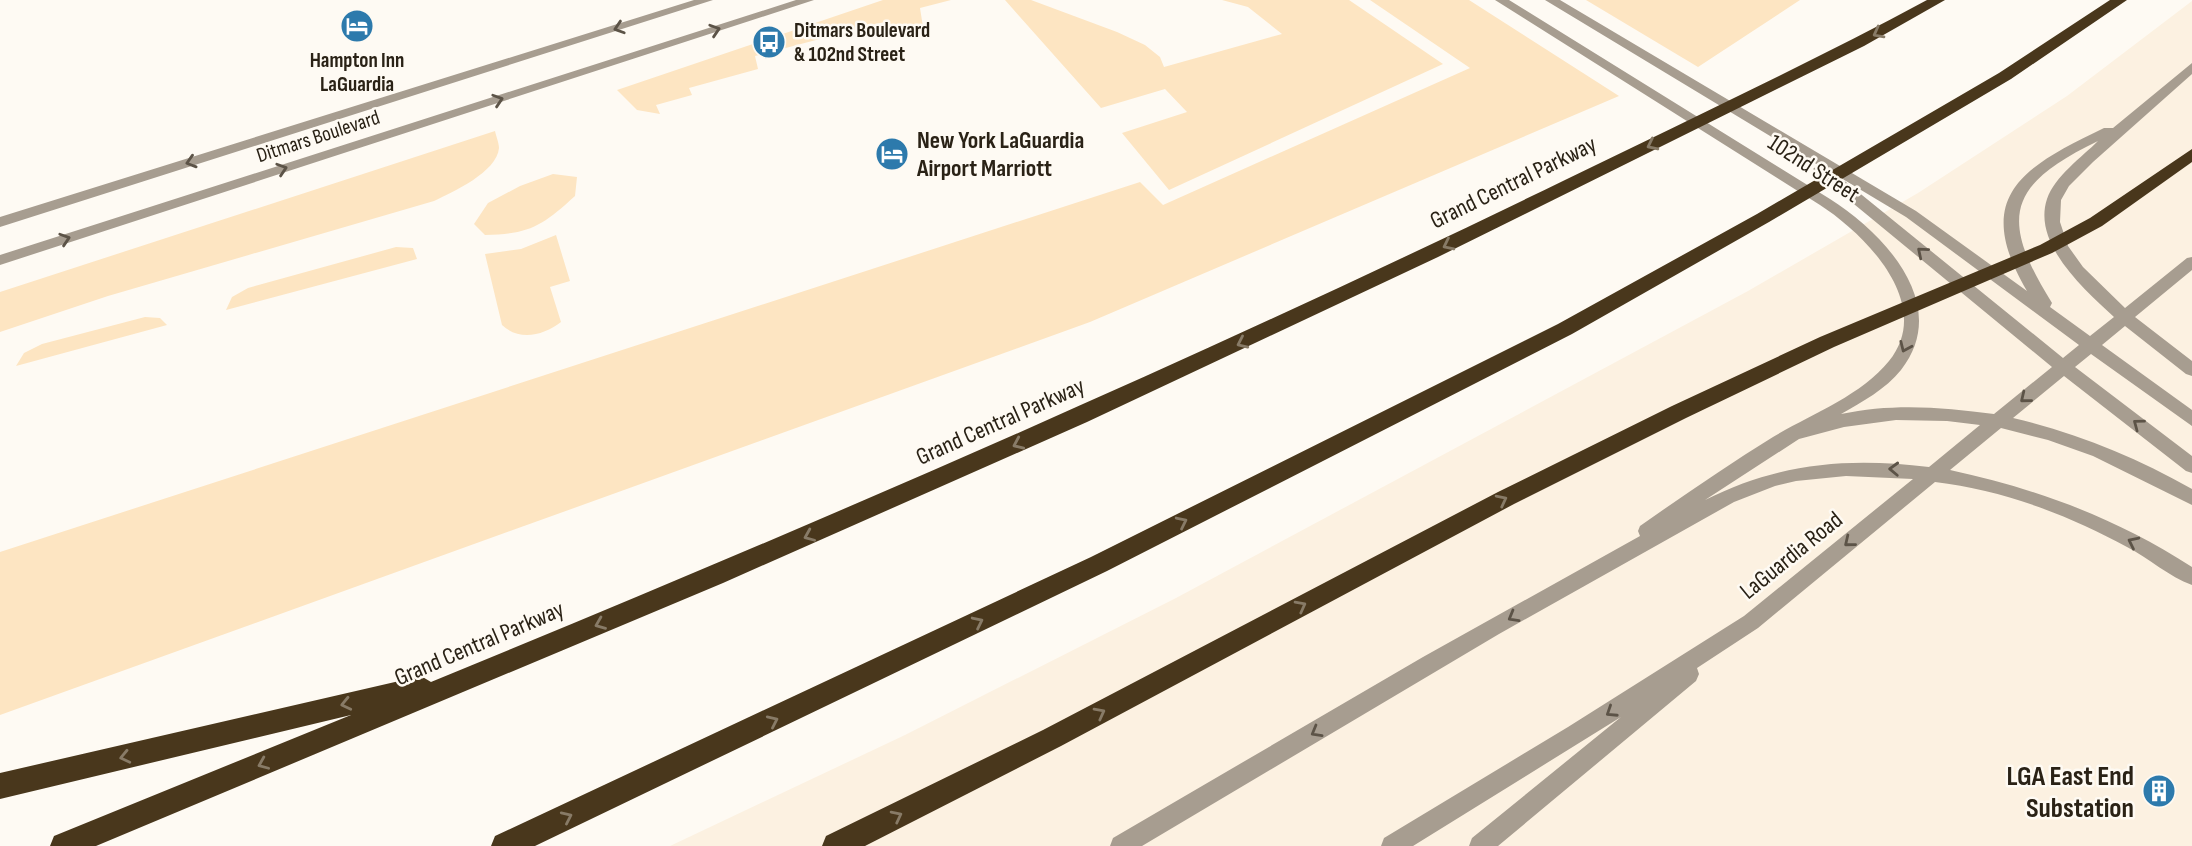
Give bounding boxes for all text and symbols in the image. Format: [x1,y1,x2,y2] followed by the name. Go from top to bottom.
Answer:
[338,7,376,45] hotel icon: Hampton Inn LaGuardia
[794,18,930,67] place label: Ditmars Boulevard & 102nd Street
[613,20,625,34] one-way arrow
[750,23,788,61] bus stop icon: Ditmars Boulevard & 102nd Street
[708,24,720,39] one-way arrow
[1873,25,1885,38] one-way arrow
[310,48,404,97] place label: Hampton Inn LaGuardia
[491,94,504,108] one-way arrow
[253,105,383,168] street label: Ditmars Boulevard
[916,126,1084,183] place label: New York LaGuardia Airport Marriott
[1762,128,1865,209] street label: 102nd Street
[1425,130,1601,235] street label: Grand Central Parkway
[873,135,911,173] hotel icon: New York LaGuardia Airport Marriott
[1647,136,1659,150] one-way arrow
[186,154,198,169] one-way arrow
[275,163,287,178] one-way arrow
[58,233,71,247] one-way arrow
[1443,237,1455,251] one-way arrow
[1917,247,1930,260] one-way arrow
[1237,334,1249,348] one-way arrow
[1899,340,1913,352] one-way arrow
[911,371,1089,472] street label: Grand Central Parkway
[2021,390,2034,402] one-way arrow
[2133,420,2146,433] one-way arrow
[1012,436,1025,450] one-way arrow
[1888,461,1899,476] one-way arrow
[1495,495,1508,508] one-way arrow
[1734,505,1848,605] street label: LaGuardia Road
[1175,517,1187,531] one-way arrow
[804,527,816,541] one-way arrow
[1845,534,1858,546] one-way arrow
[2128,536,2140,550] one-way arrow
[390,595,568,692] street label: Grand Central Parkway
[1294,601,1307,615] one-way arrow
[1507,609,1520,622] one-way arrow
[594,615,606,629] one-way arrow
[971,616,983,630] one-way arrow
[340,696,352,710] one-way arrow
[1605,704,1618,717] one-way arrow
[1093,708,1105,721] one-way arrow
[766,715,778,729] one-way arrow
[1311,724,1324,737] one-way arrow
[119,749,131,763] one-way arrow
[258,755,270,769] one-way arrow
[2006,760,2134,825] place label: LGA East End Substation
[2140,772,2178,810] building icon: LGA East End Substation
[890,810,902,824] one-way arrow
[560,811,572,825] one-way arrow

